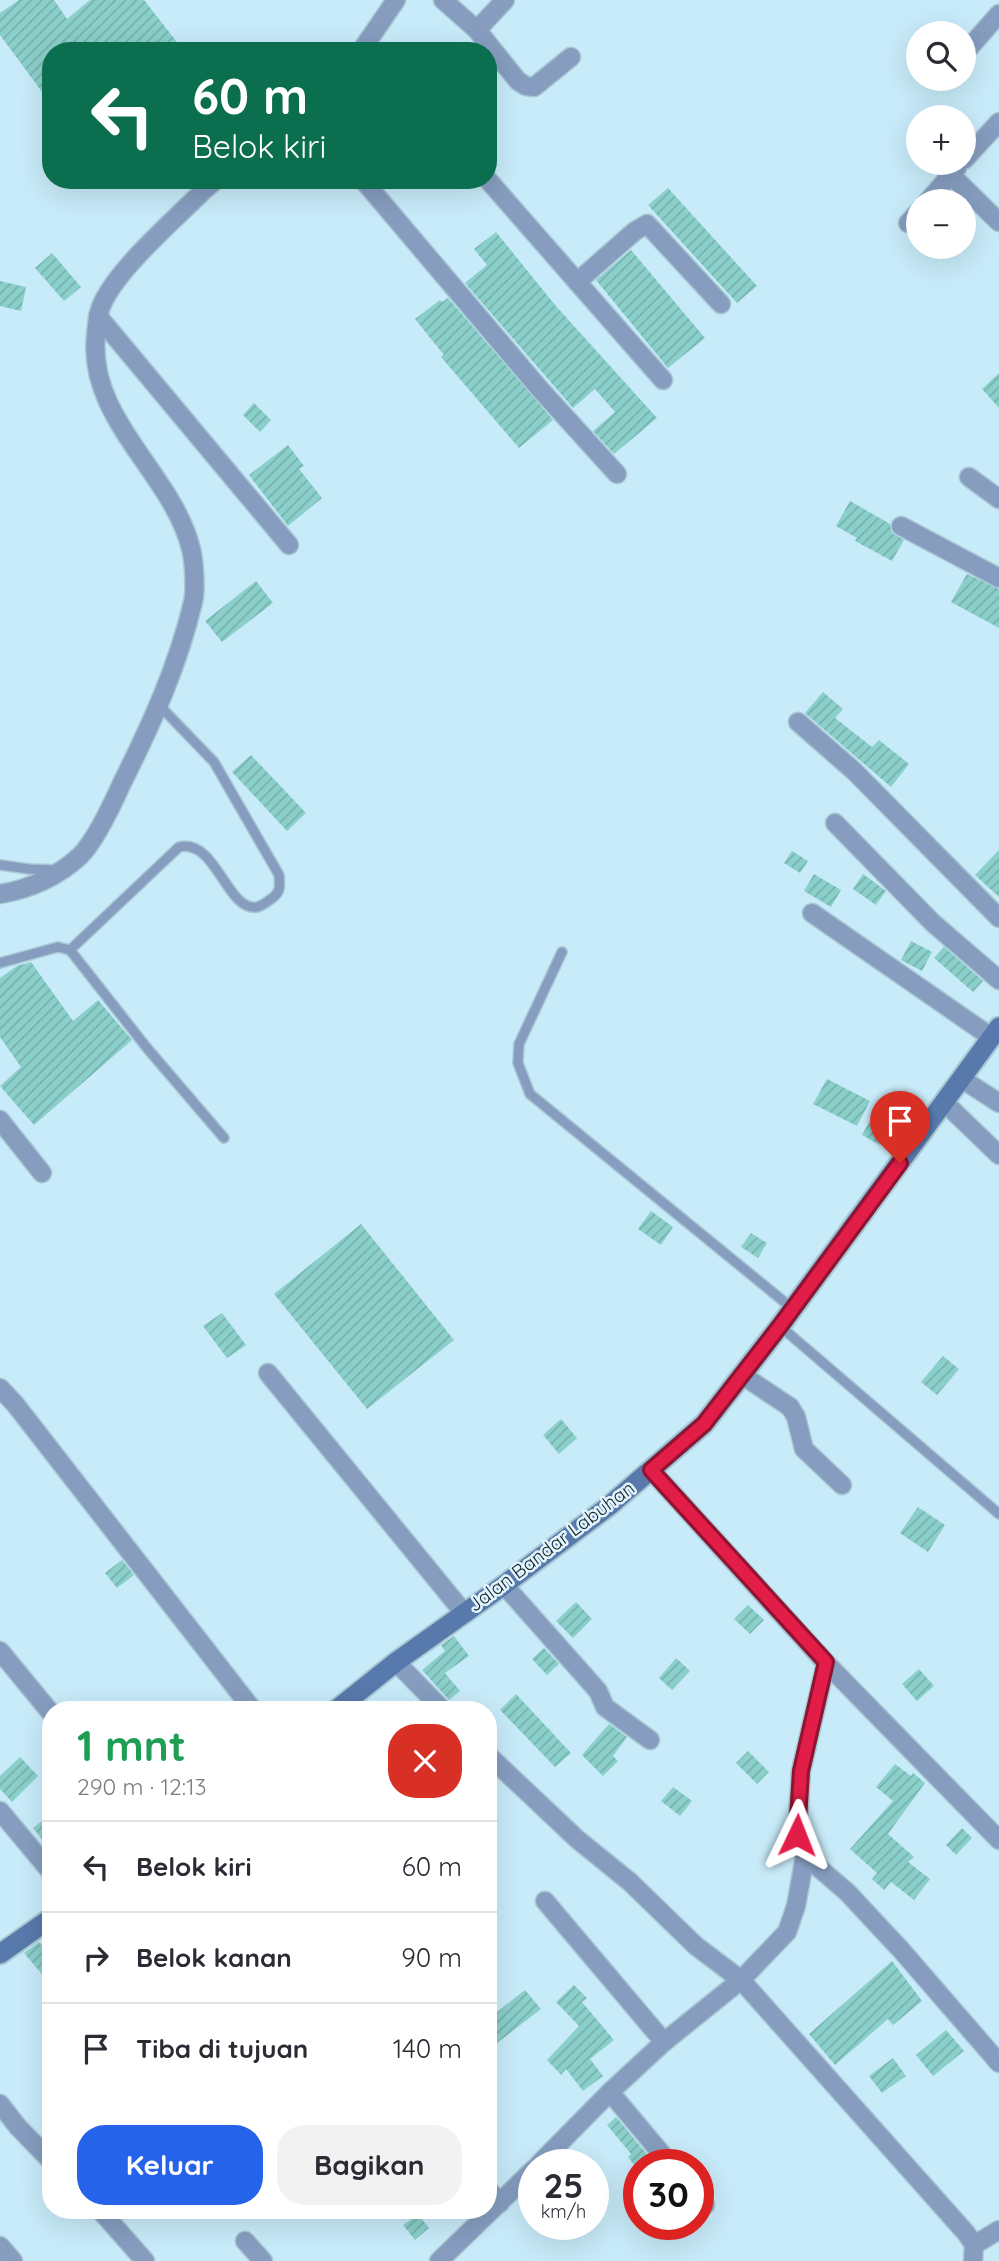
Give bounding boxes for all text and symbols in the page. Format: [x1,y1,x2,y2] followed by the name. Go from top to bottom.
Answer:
[906,21,976,259] map controls
[906,21,976,91] button: search
[192,65,308,126] text: 60 m
[77,70,168,161] icon: left
[906,105,976,175] button: +
[192,126,326,166] text: Belok kiri
[906,189,976,259] button: −
[870,1091,930,1163] pin
[881,1102,919,1140] icon: arrive
[463,1476,639,1616] street label: Jalan Bandar Labuhan
[77,1719,186,1772] text: 1 mnt
[388,1724,462,1798] button: close
[77,1772,207,1801] text: 290 m · 12:13
[760,1798,834,1872] position arrow
[77,1848,115,1886] icon: left
[136,1850,252,1883] text: Belok kiri
[402,1850,462,1883] text: 60 m
[77,1939,115,1977] icon: right
[136,1941,292,1974] text: Belok kanan
[401,1941,462,1974] text: 90 m
[77,2030,115,2068] icon: arrive
[136,2032,308,2065] text: Tiba di tujuan
[393,2032,462,2065] text: 140 m
[77,2125,263,2205] button: Keluar
[277,2125,462,2205] button: Bagikan
[623,2149,714,2240] speed limit sign: 30
[543,2163,584,2207] text: 25
[541,2200,586,2223] text: km/h

